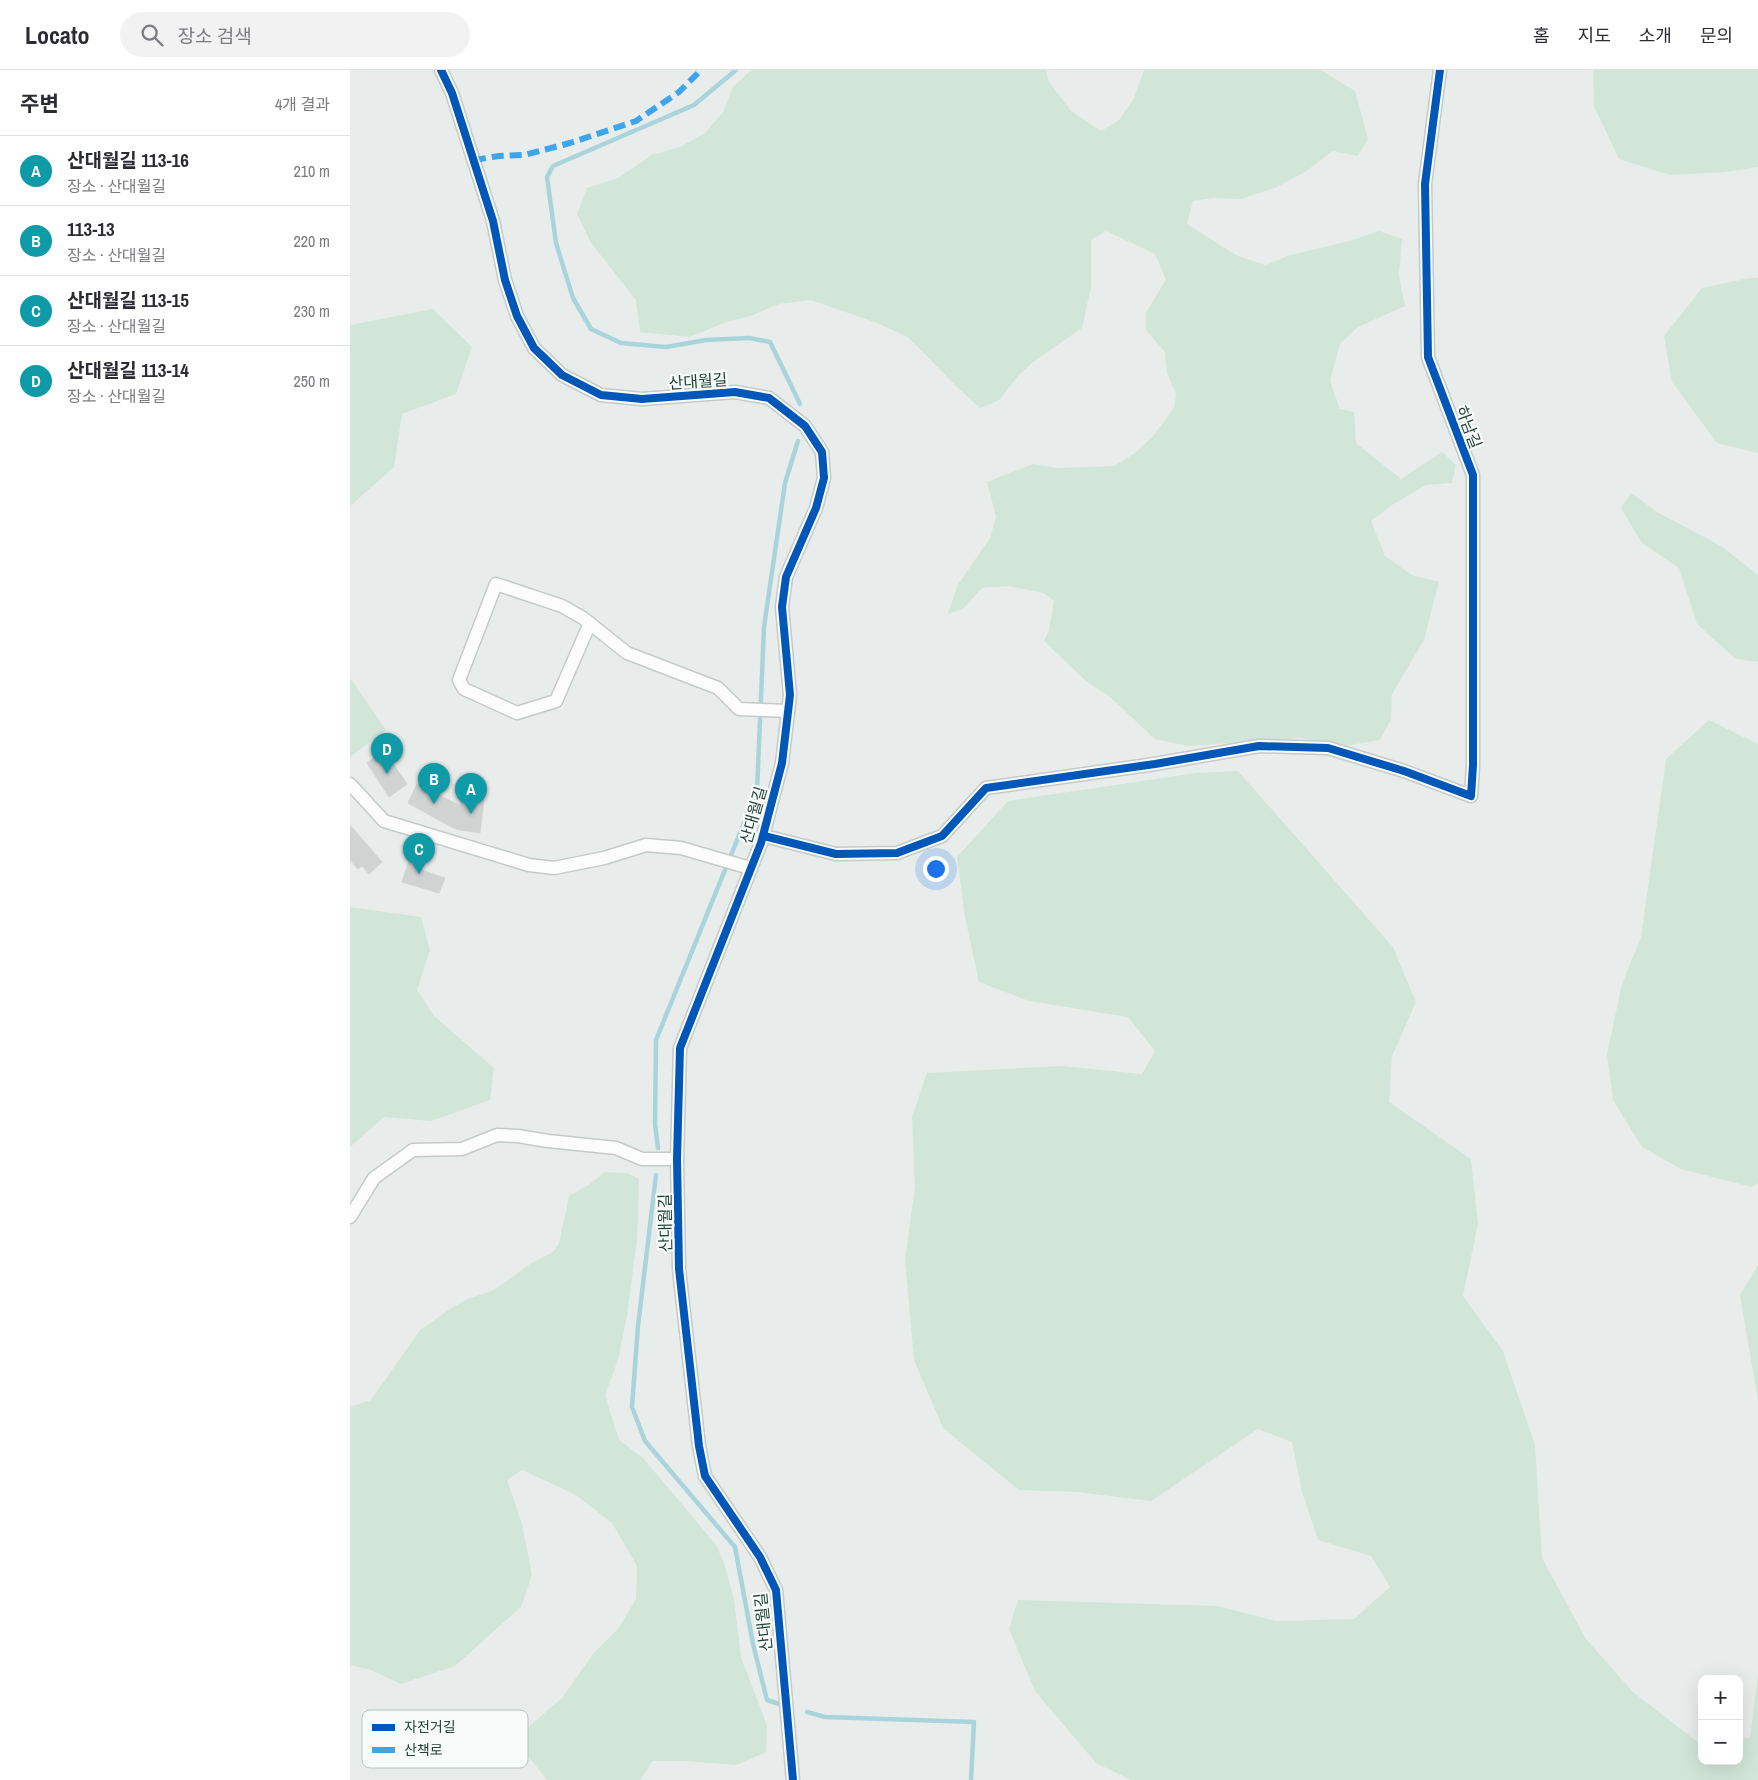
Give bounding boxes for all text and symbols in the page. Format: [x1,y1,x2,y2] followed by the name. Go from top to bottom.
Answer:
[120,12,470,57] search box
[25,19,90,51] text: Locato
[138,21,166,49] icon: search
[178,23,252,49] text: 장소 검색
[1533,23,1550,48] text: 홈
[1578,23,1611,48] text: 지도
[1639,23,1672,48] text: 소개
[1700,23,1733,48] text: 문의
[20,89,59,118] text: 주변
[275,93,330,115] text: 4개 결과
[67,147,189,173] text: 산대월길 113-16
[31,160,41,182] text: A
[294,160,330,182] text: 210 m
[67,175,166,197] text: 장소 · 산대월길
[67,216,115,242] text: 113-13
[31,230,41,252] text: B
[294,230,330,252] text: 220 m
[67,244,166,266] text: 장소 · 산대월길
[67,287,189,313] text: 산대월길 113-15
[31,300,41,322] text: C
[294,300,330,322] text: 230 m
[67,315,166,337] text: 장소 · 산대월길
[67,357,189,383] text: 산대월길 113-14
[668,368,728,394] street label: 산대월길
[31,370,41,392] text: D
[294,370,330,392] text: 250 m
[67,385,166,407] text: 장소 · 산대월길
[1451,402,1487,452] street label: 하남길
[371,733,403,774] pin: D
[418,763,450,804] pin: B
[455,773,487,814] pin: A
[734,784,772,846] street label: 산대월길
[403,833,435,874] pin: C
[923,856,949,882] your location
[653,1193,677,1253] street label: 산대월길
[749,1592,777,1652] street label: 산대월길
[1698,1675,1743,1765] map controls
[1698,1675,1743,1720] button: +
[362,1710,528,1768] legend
[404,1718,456,1736] text: 자전거길
[1698,1720,1743,1765] button: −
[404,1741,443,1759] text: 산책로

